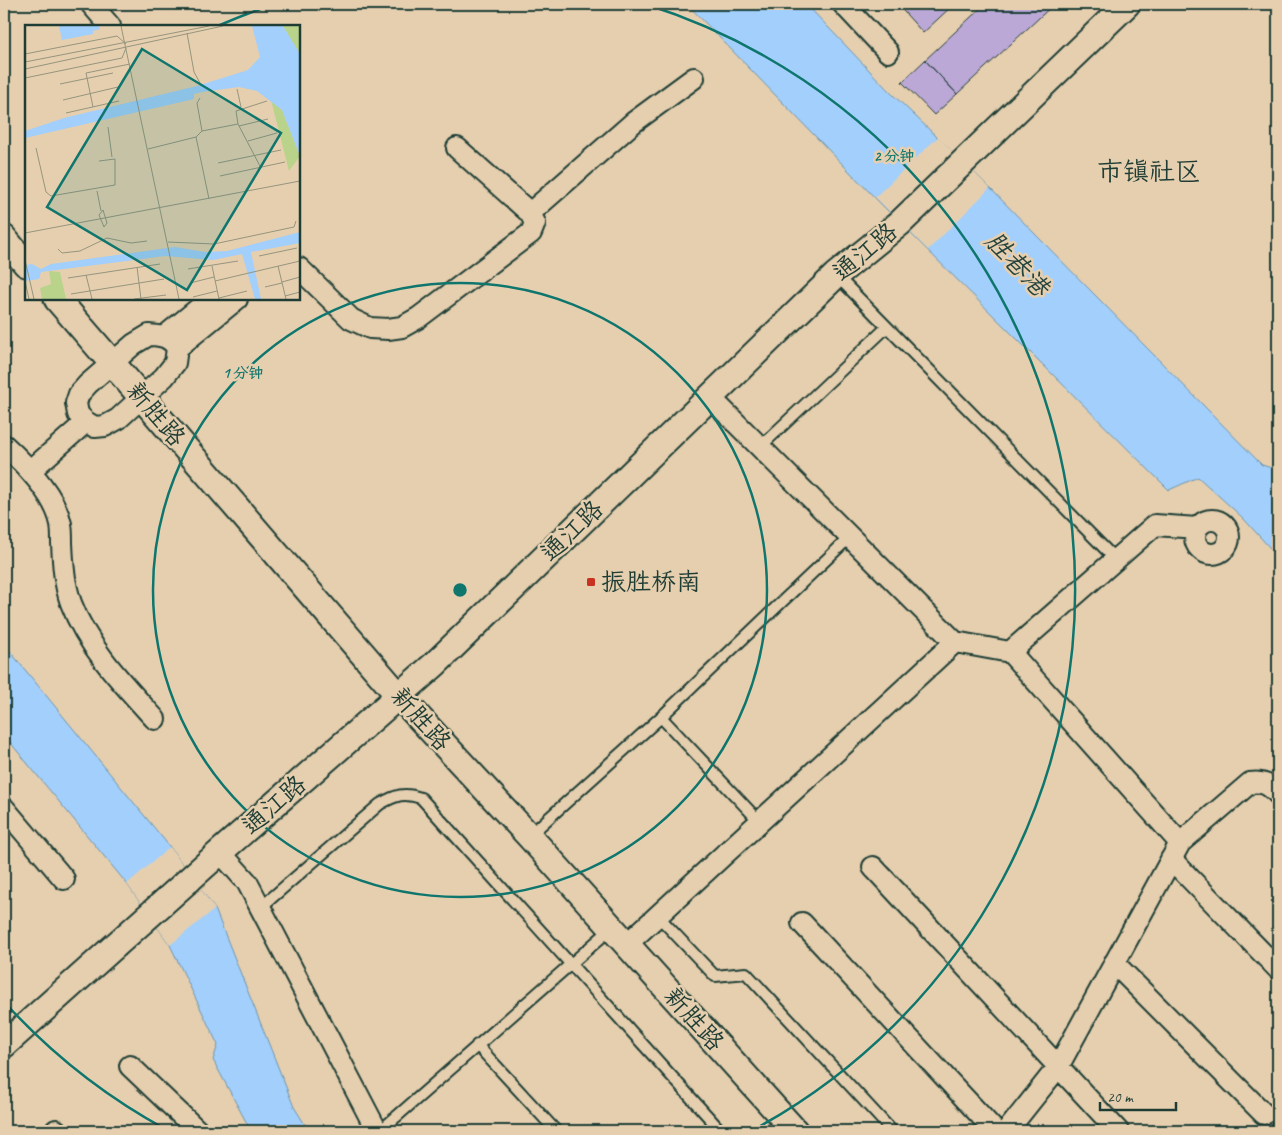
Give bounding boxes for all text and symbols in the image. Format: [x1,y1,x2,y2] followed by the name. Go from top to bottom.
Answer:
[25,25,300,300] inset map
[874,147,914,166] text: 2 分钟
[1097,155,1201,188] district label: 市镇社区
[826,216,904,288] street label: 通江路
[978,224,1058,306] water label: 胜巷港
[223,364,263,383] text: 1 分钟
[120,375,192,453] street label: 新胜路
[534,493,610,569] street label: 通江路
[601,566,701,598] place label: 振胜桥南
[585,576,597,588] marker: 振胜桥南
[451,581,469,599] centre of rings
[384,680,458,758] street label: 新胜路
[235,768,313,842] street label: 通江路
[657,980,731,1058] street label: 新胜路
[1100,1080,1176,1112] scale bar
[1107,1088,1134,1107] text: 20 m

